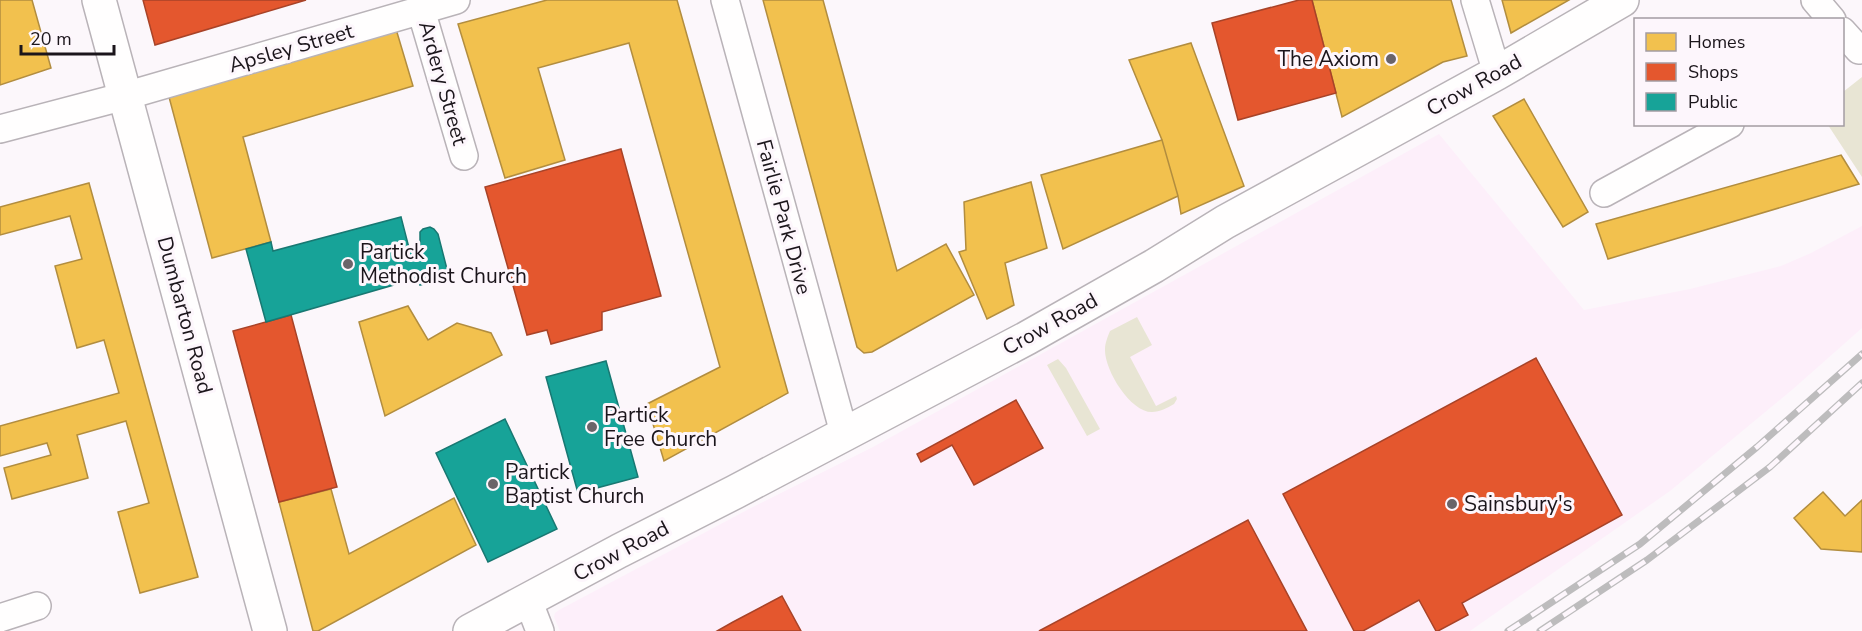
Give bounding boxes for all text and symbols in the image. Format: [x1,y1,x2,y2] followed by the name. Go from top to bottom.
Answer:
[225,17,357,79] street label: Apsley Street
[21,18,114,56] scale bar
[412,18,474,149] street label: Ardery Street
[1634,18,1844,126] legend
[30,27,72,51] text: 20 m
[1688,30,1745,54] text: Homes
[1277,45,1379,73] place label: The Axiom
[1421,47,1527,123] street label: Crow Road
[1384,52,1398,66] marker: The Axiom
[1688,60,1738,84] text: Shops
[1688,90,1738,114] text: Public
[750,136,818,298] street label: Fairlie Park Drive
[151,233,219,397] street label: Dumbarton Road
[360,238,527,290] place label: Partick Methodist Church
[341,257,355,271] marker: Partick Methodist Church
[997,286,1103,362] street label: Crow Road
[604,401,717,453] place label: Partick Free Church
[585,420,599,434] marker: Partick Free Church
[505,458,644,510] place label: Partick Baptist Church
[486,477,500,491] marker: Partick Baptist Church
[1464,490,1573,518] place label: Sainsbury's
[1445,497,1459,511] marker: Sainsbury's
[568,514,674,588] street label: Crow Road

